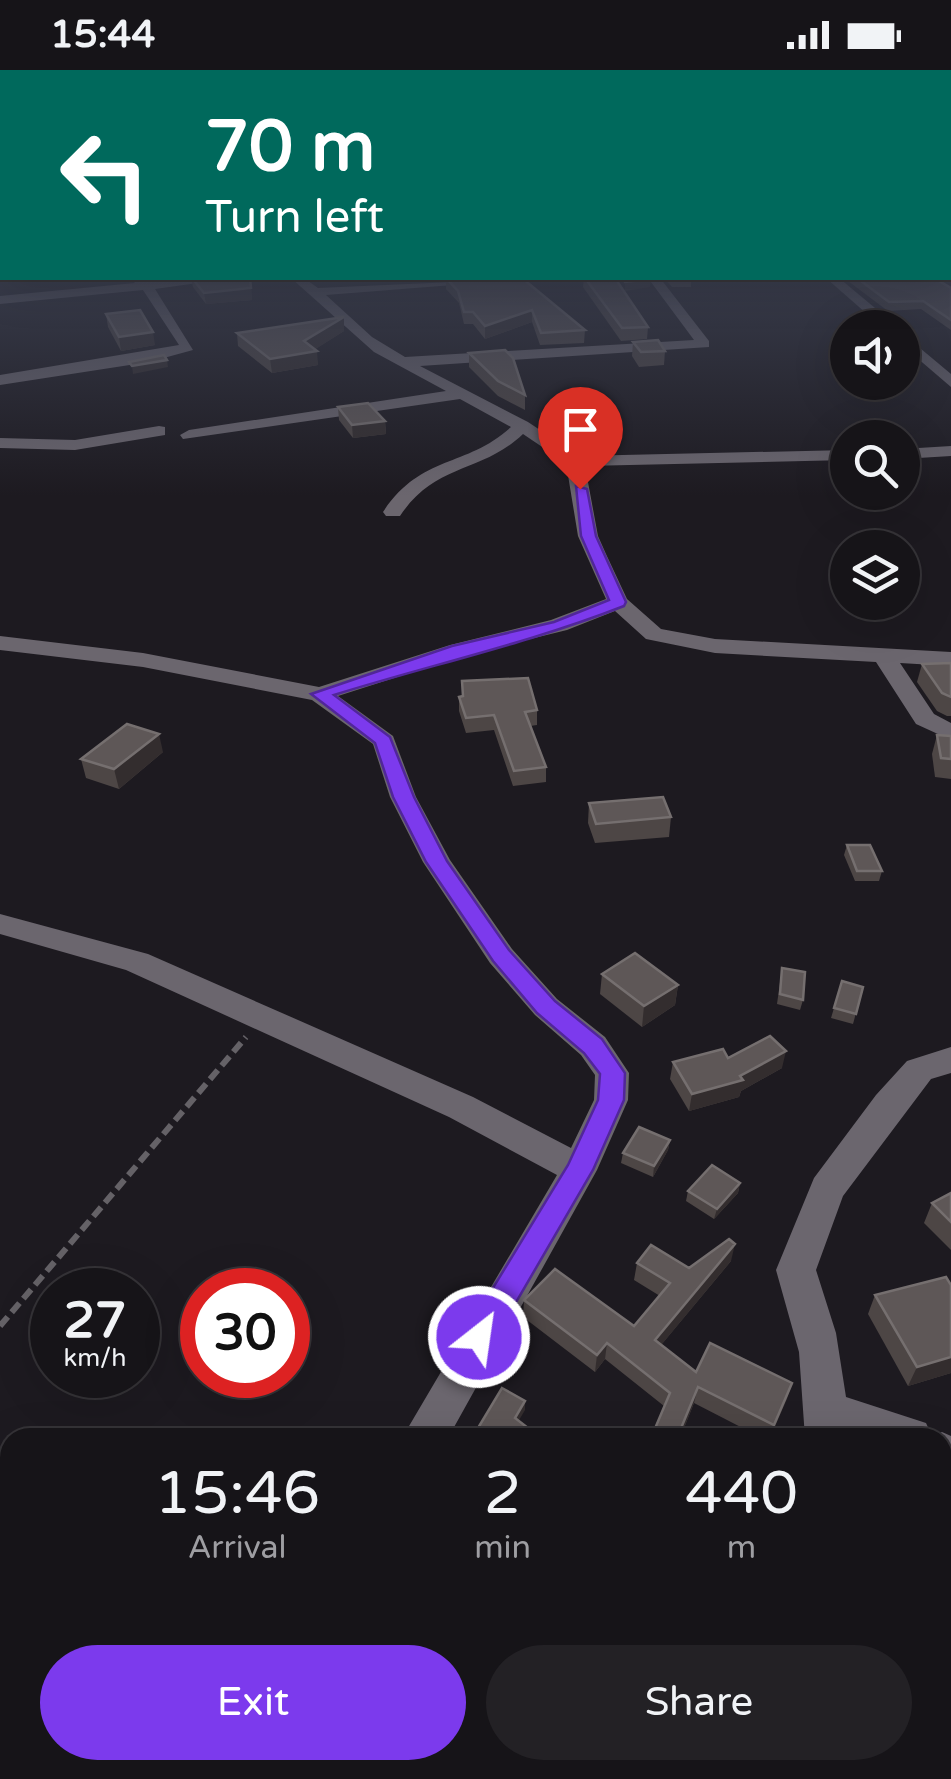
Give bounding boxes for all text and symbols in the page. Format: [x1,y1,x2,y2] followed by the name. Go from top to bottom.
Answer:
[50,12,155,58] text: 15:44
[205,106,375,190] text: 70 m
[40,110,170,240] icon: left
[205,191,384,245] text: Turn left
[830,310,920,620] map controls
[830,310,920,400] button: sound
[538,387,623,490] pin
[553,402,608,457] icon: arrive
[830,420,920,510] button: search
[830,530,920,620] button: layers
[180,1268,310,1398] speed limit sign: 30
[427,1285,531,1389] position arrow
[64,1291,126,1351] text: 27
[64,1343,126,1373] text: km/h
[154,1458,320,1530] text: 15:46
[484,1458,521,1530] text: 2
[685,1458,798,1530] text: 440
[188,1529,287,1567] text: Arrival
[474,1529,531,1567] text: min
[727,1529,756,1567] text: m
[40,1645,466,1760] button: Exit
[486,1645,912,1760] button: Share

